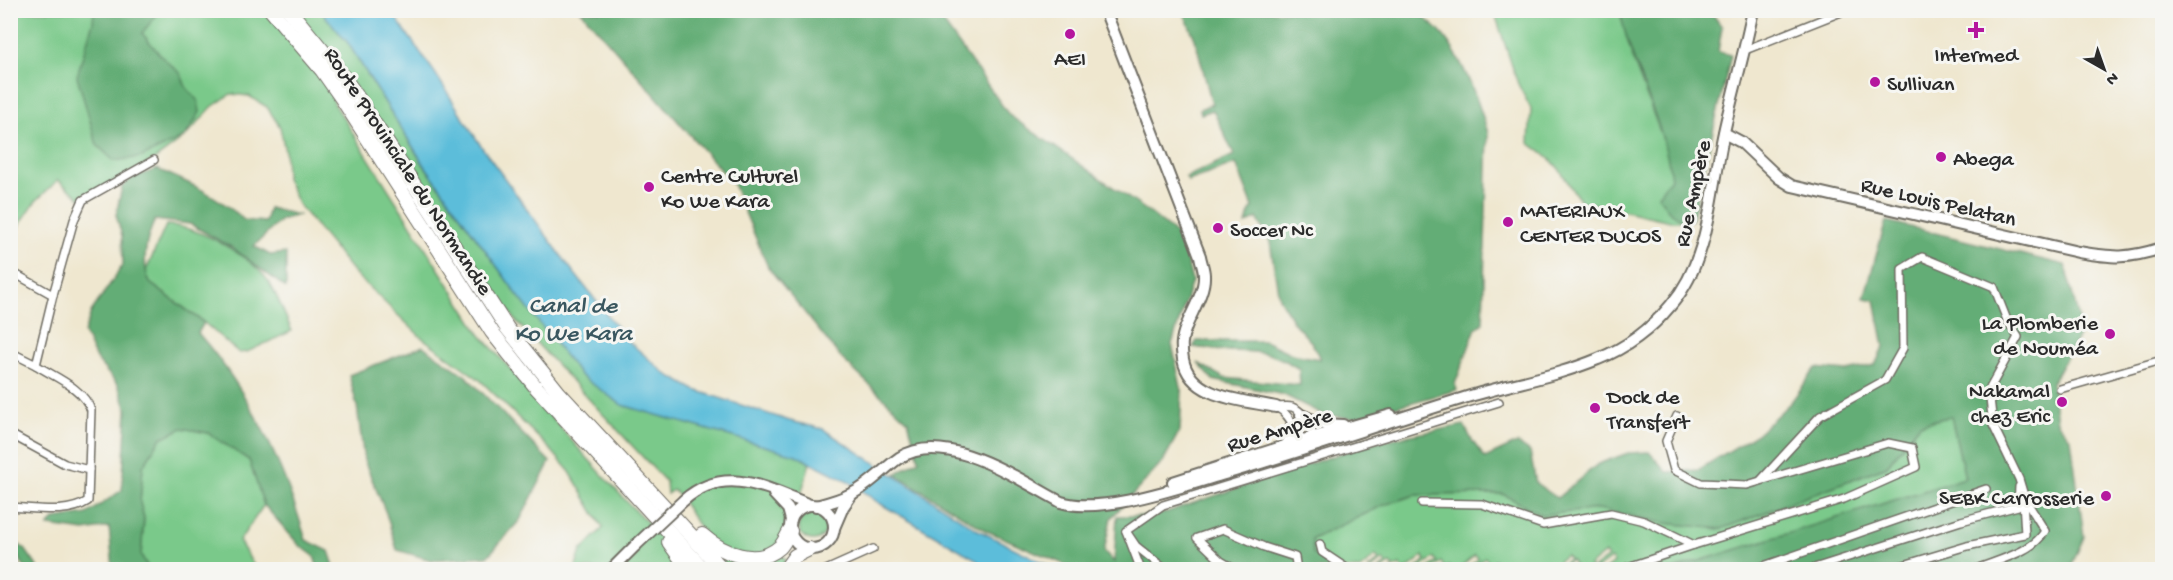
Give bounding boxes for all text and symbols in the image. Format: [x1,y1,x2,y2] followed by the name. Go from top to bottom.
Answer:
[1969,23,1983,37] marker: Intermed
[1063,27,1077,41] marker: AEI
[2074,39,2134,99] north arrow
[317,43,497,302] street label: Route Provinciale du Normandie
[1934,44,2020,70] place label: Intermed
[1054,48,1086,74] place label: AEI
[2101,67,2122,89] text: N
[1887,73,1955,99] place label: Sullivan
[1868,75,1882,89] marker: Sullivan
[1671,138,1719,250] street label: Rue Ampère
[1953,148,2014,174] place label: Abega
[1934,150,1948,164] marker: Abega
[661,165,799,216] place label: Centre Culturel Ko We Kara
[1858,173,2019,235] street label: Rue Louis Pelatan
[642,180,656,194] marker: Centre Culturel Ko We Kara
[1520,200,1662,251] place label: MATERIAUX CENTER DUCOS
[1501,215,1515,229] marker: MATERIAUX CENTER DUCOS
[1230,219,1314,245] place label: Soccer Nc
[1211,221,1225,235] marker: Soccer Nc
[514,293,634,350] water label: Canal de Ko We Kara
[1982,312,2099,363] place label: La Plomberie de Nouméa
[2103,327,2117,341] marker: La Plomberie de Nouméa
[1969,380,2052,431] place label: Nakamal chez Eric
[1605,386,1691,437] place label: Dock de Transfert
[2055,395,2069,409] marker: Nakamal chez Eric
[1588,401,1602,415] marker: Dock de Transfert
[1225,403,1336,460] street label: Rue Ampère
[1939,487,2095,513] place label: SEBK Carrosserie
[2099,489,2113,503] marker: SEBK Carrosserie

